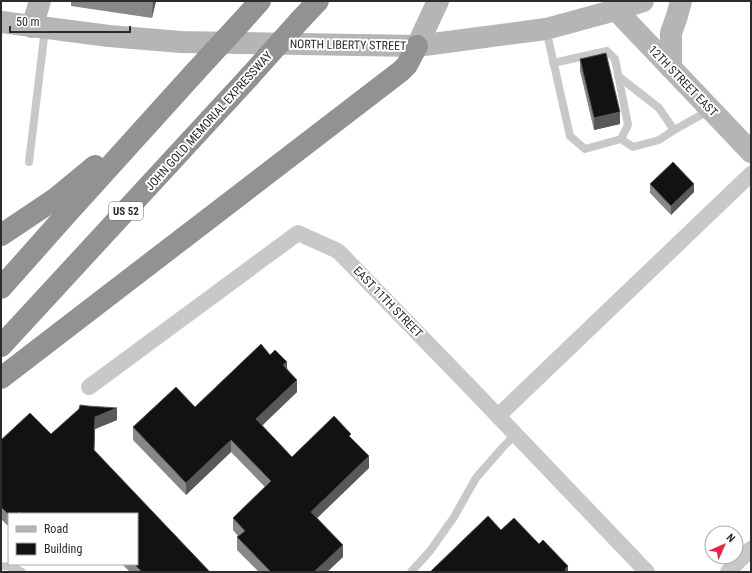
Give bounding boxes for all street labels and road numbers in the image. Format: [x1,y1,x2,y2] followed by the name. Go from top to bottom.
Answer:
[290,37,406,53] street label: NORTH LIBERTY STREET
[646,43,720,119] street label: 12TH STREET EAST
[143,48,276,193] street label: JOHN GOLD MEMORIAL EXPRESSWAY
[109,202,143,220] road number: US 52
[351,264,425,340] street label: EAST 11TH STREET

